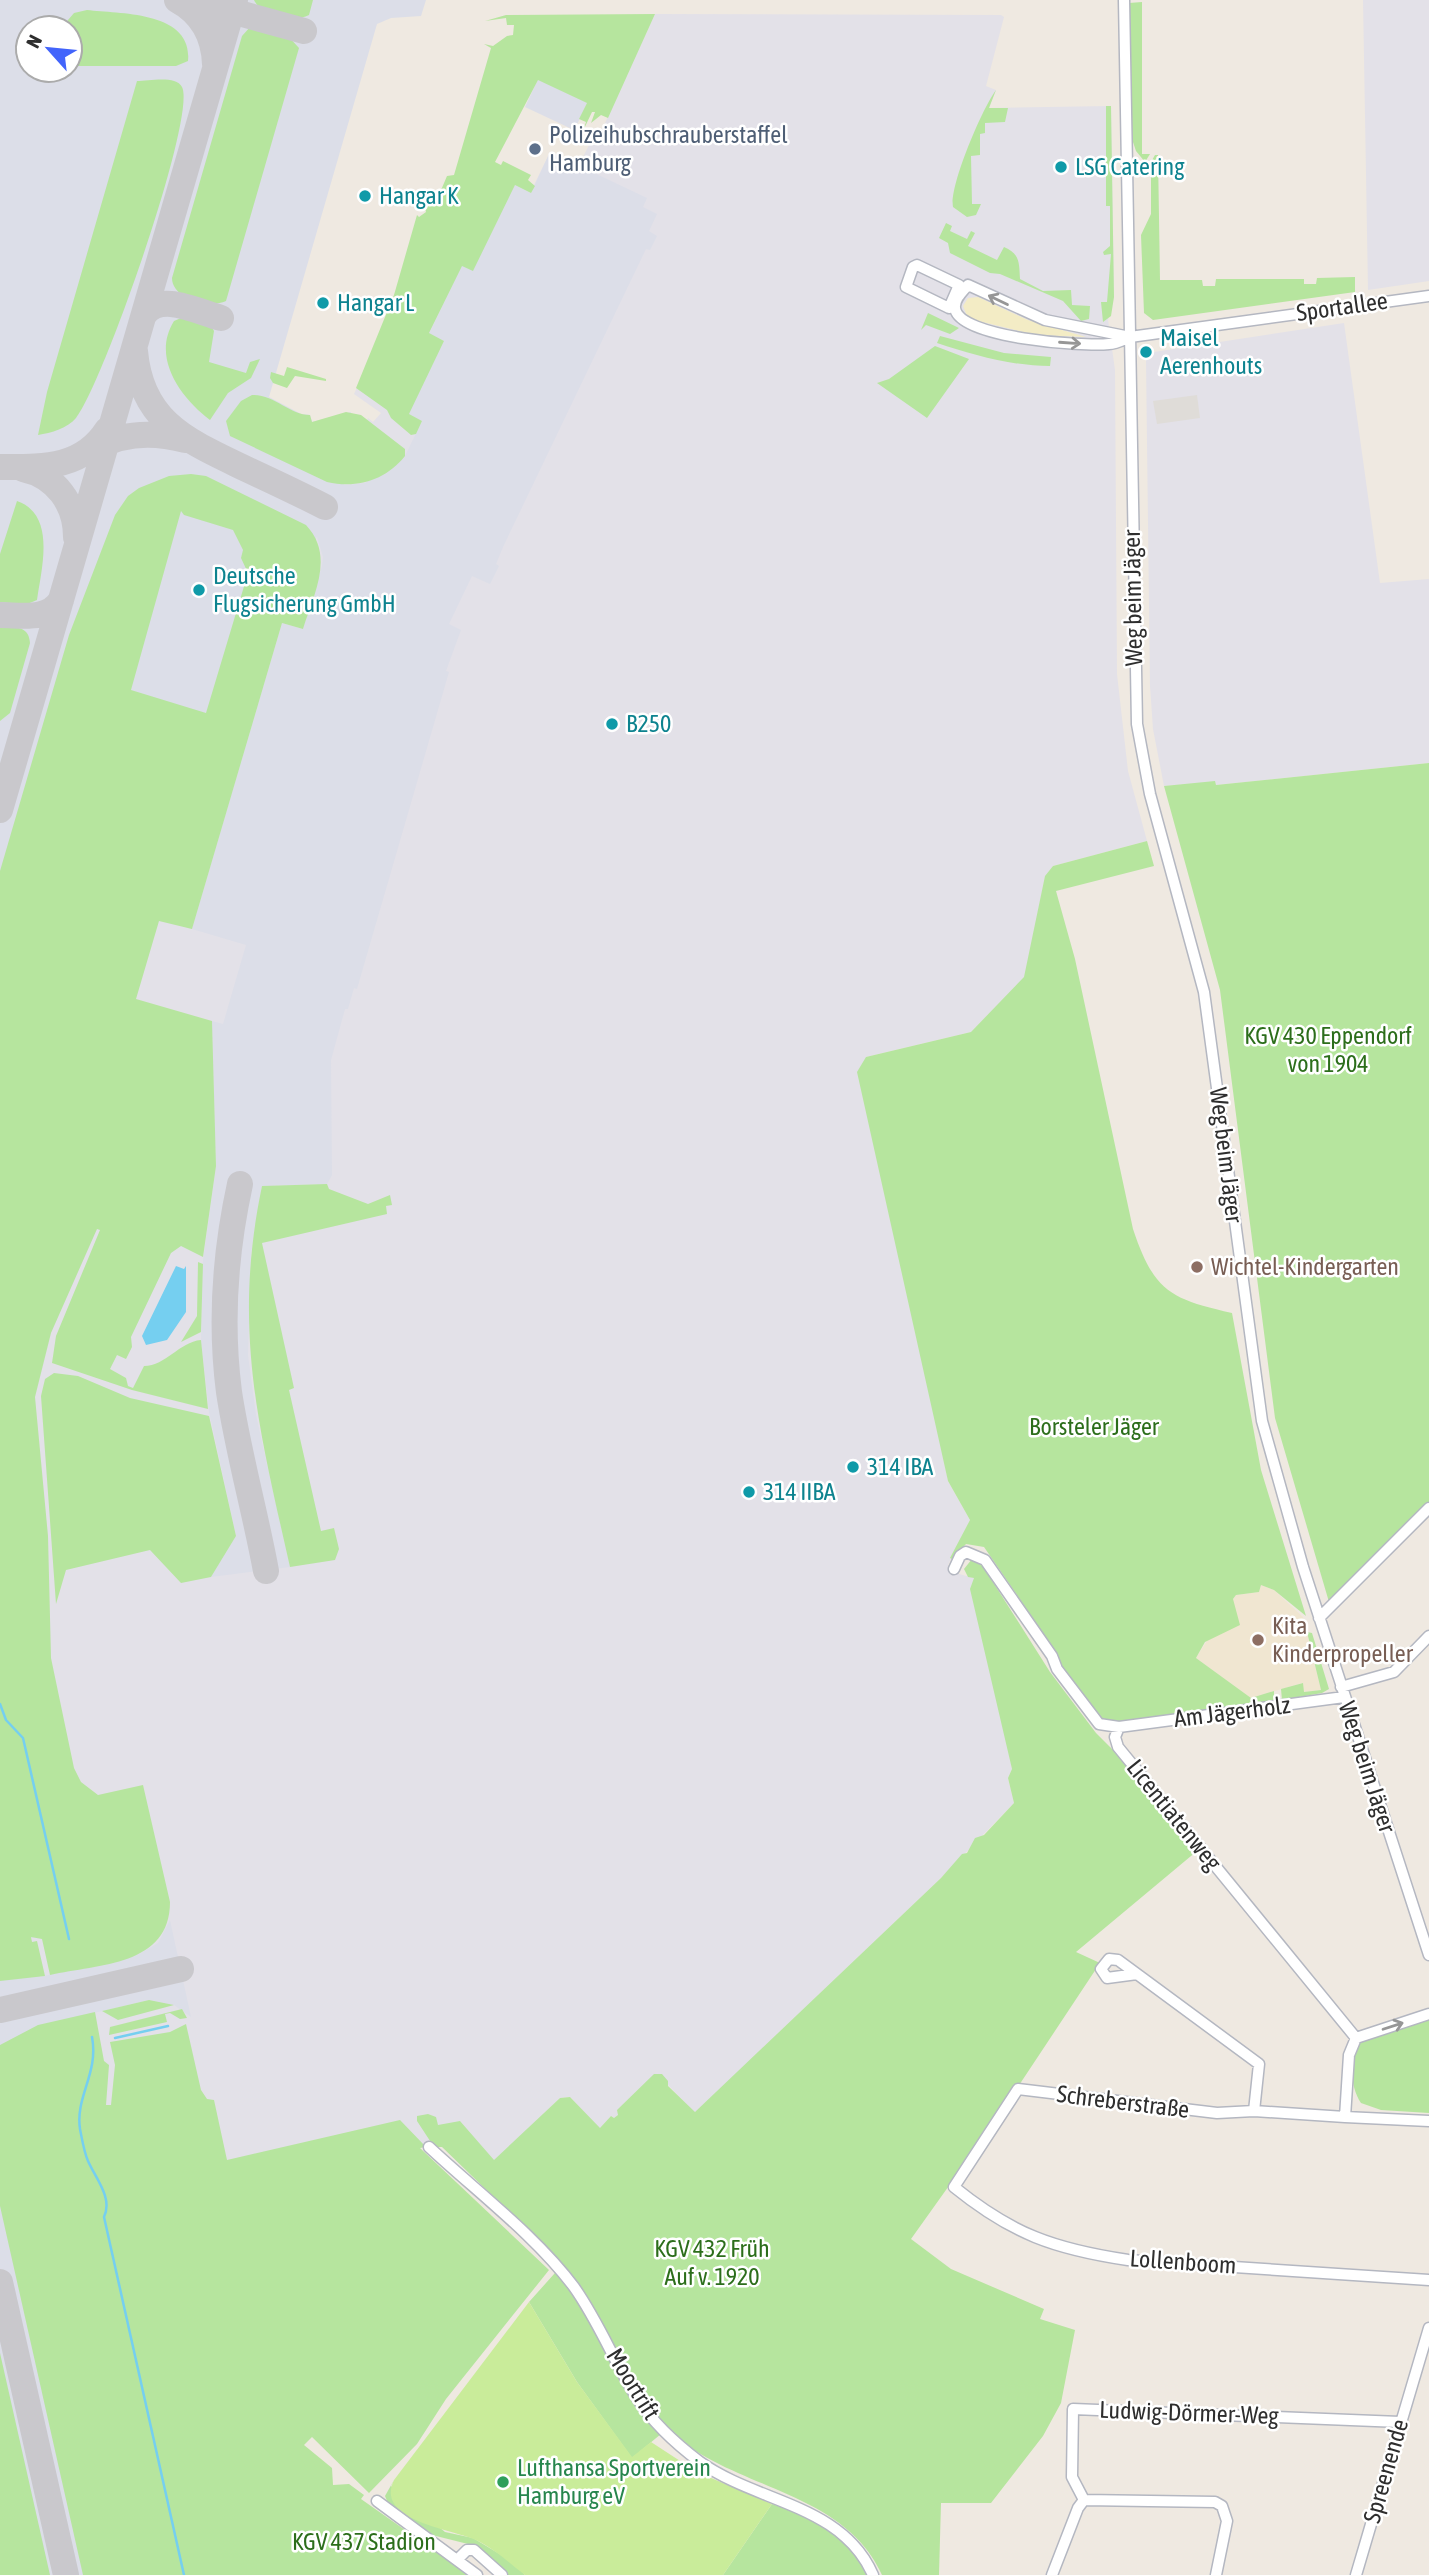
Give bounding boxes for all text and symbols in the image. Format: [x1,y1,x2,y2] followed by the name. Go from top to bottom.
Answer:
[14,14,84,84] north arrow
[22,31,46,51] text: N
[549,121,788,176] place label: Polizeihubschrauberstaffel Hamburg
[527,141,543,157] marker: Polizeihubschrauberstaffel Hamburg
[1075,153,1185,180] place label: LSG Catering
[1053,159,1069,175] marker: LSG Catering
[379,182,459,209] place label: Hangar K
[357,188,373,204] marker: Hangar K
[1295,287,1389,326] street label: Sportallee
[337,289,415,316] place label: Hangar L
[988,292,1009,306] one-way arrow
[315,295,331,311] marker: Hangar L
[1160,324,1262,379] place label: Maisel Aerenhouts
[1058,337,1081,350] one-way arrow
[1138,344,1154,360] marker: Maisel Aerenhouts
[1118,529,1147,666] street label: Weg beim Jäger
[213,562,396,617] place label: Deutsche Flugsicherung GmbH
[191,582,207,598] marker: Deutsche Flugsicherung GmbH
[626,710,671,737] place label: B250
[604,716,620,732] marker: B250
[1244,1022,1412,1077] park label: KGV 430 Eppendorf von 1904
[1205,1086,1248,1225] street label: Weg beim Jäger
[1211,1253,1399,1280] place label: Wichtel-Kindergarten
[1189,1259,1205,1275] marker: Wichtel-Kindergarten
[1029,1413,1160,1440] park label: Borsteler Jäger
[867,1453,934,1480] place label: 314 IBA
[845,1459,861,1475] marker: 314 IBA
[763,1478,836,1505] place label: 314 IIBA
[741,1484,757,1500] marker: 314 IIBA
[1272,1612,1414,1667] place label: Kita Kinderpropeller
[1250,1632,1266,1648] marker: Kita Kinderpropeller
[1172,1691,1292,1732] street label: Am Jägerholz
[1334,1698,1402,1837] street label: Weg beim Jäger
[1122,1754,1228,1876] street label: Licentiatenweg
[1381,2019,1403,2031] one-way arrow
[1055,2080,1191,2123] street label: Schreberstraße
[654,2235,770,2290] park label: KGV 432 Früh Auf v. 1920
[1129,2244,1237,2279] street label: Lollenboom
[601,2343,666,2424] street label: Moortrift
[1099,2396,1280,2429] street label: Ludwig-Dörmer-Weg
[1358,2416,1413,2526] street label: Spreenende
[517,2454,711,2509] place label: Lufthansa Sportverein Hamburg eV
[495,2474,511,2490] marker: Lufthansa Sportverein Hamburg eV
[292,2528,436,2555] park label: KGV 437 Stadion

